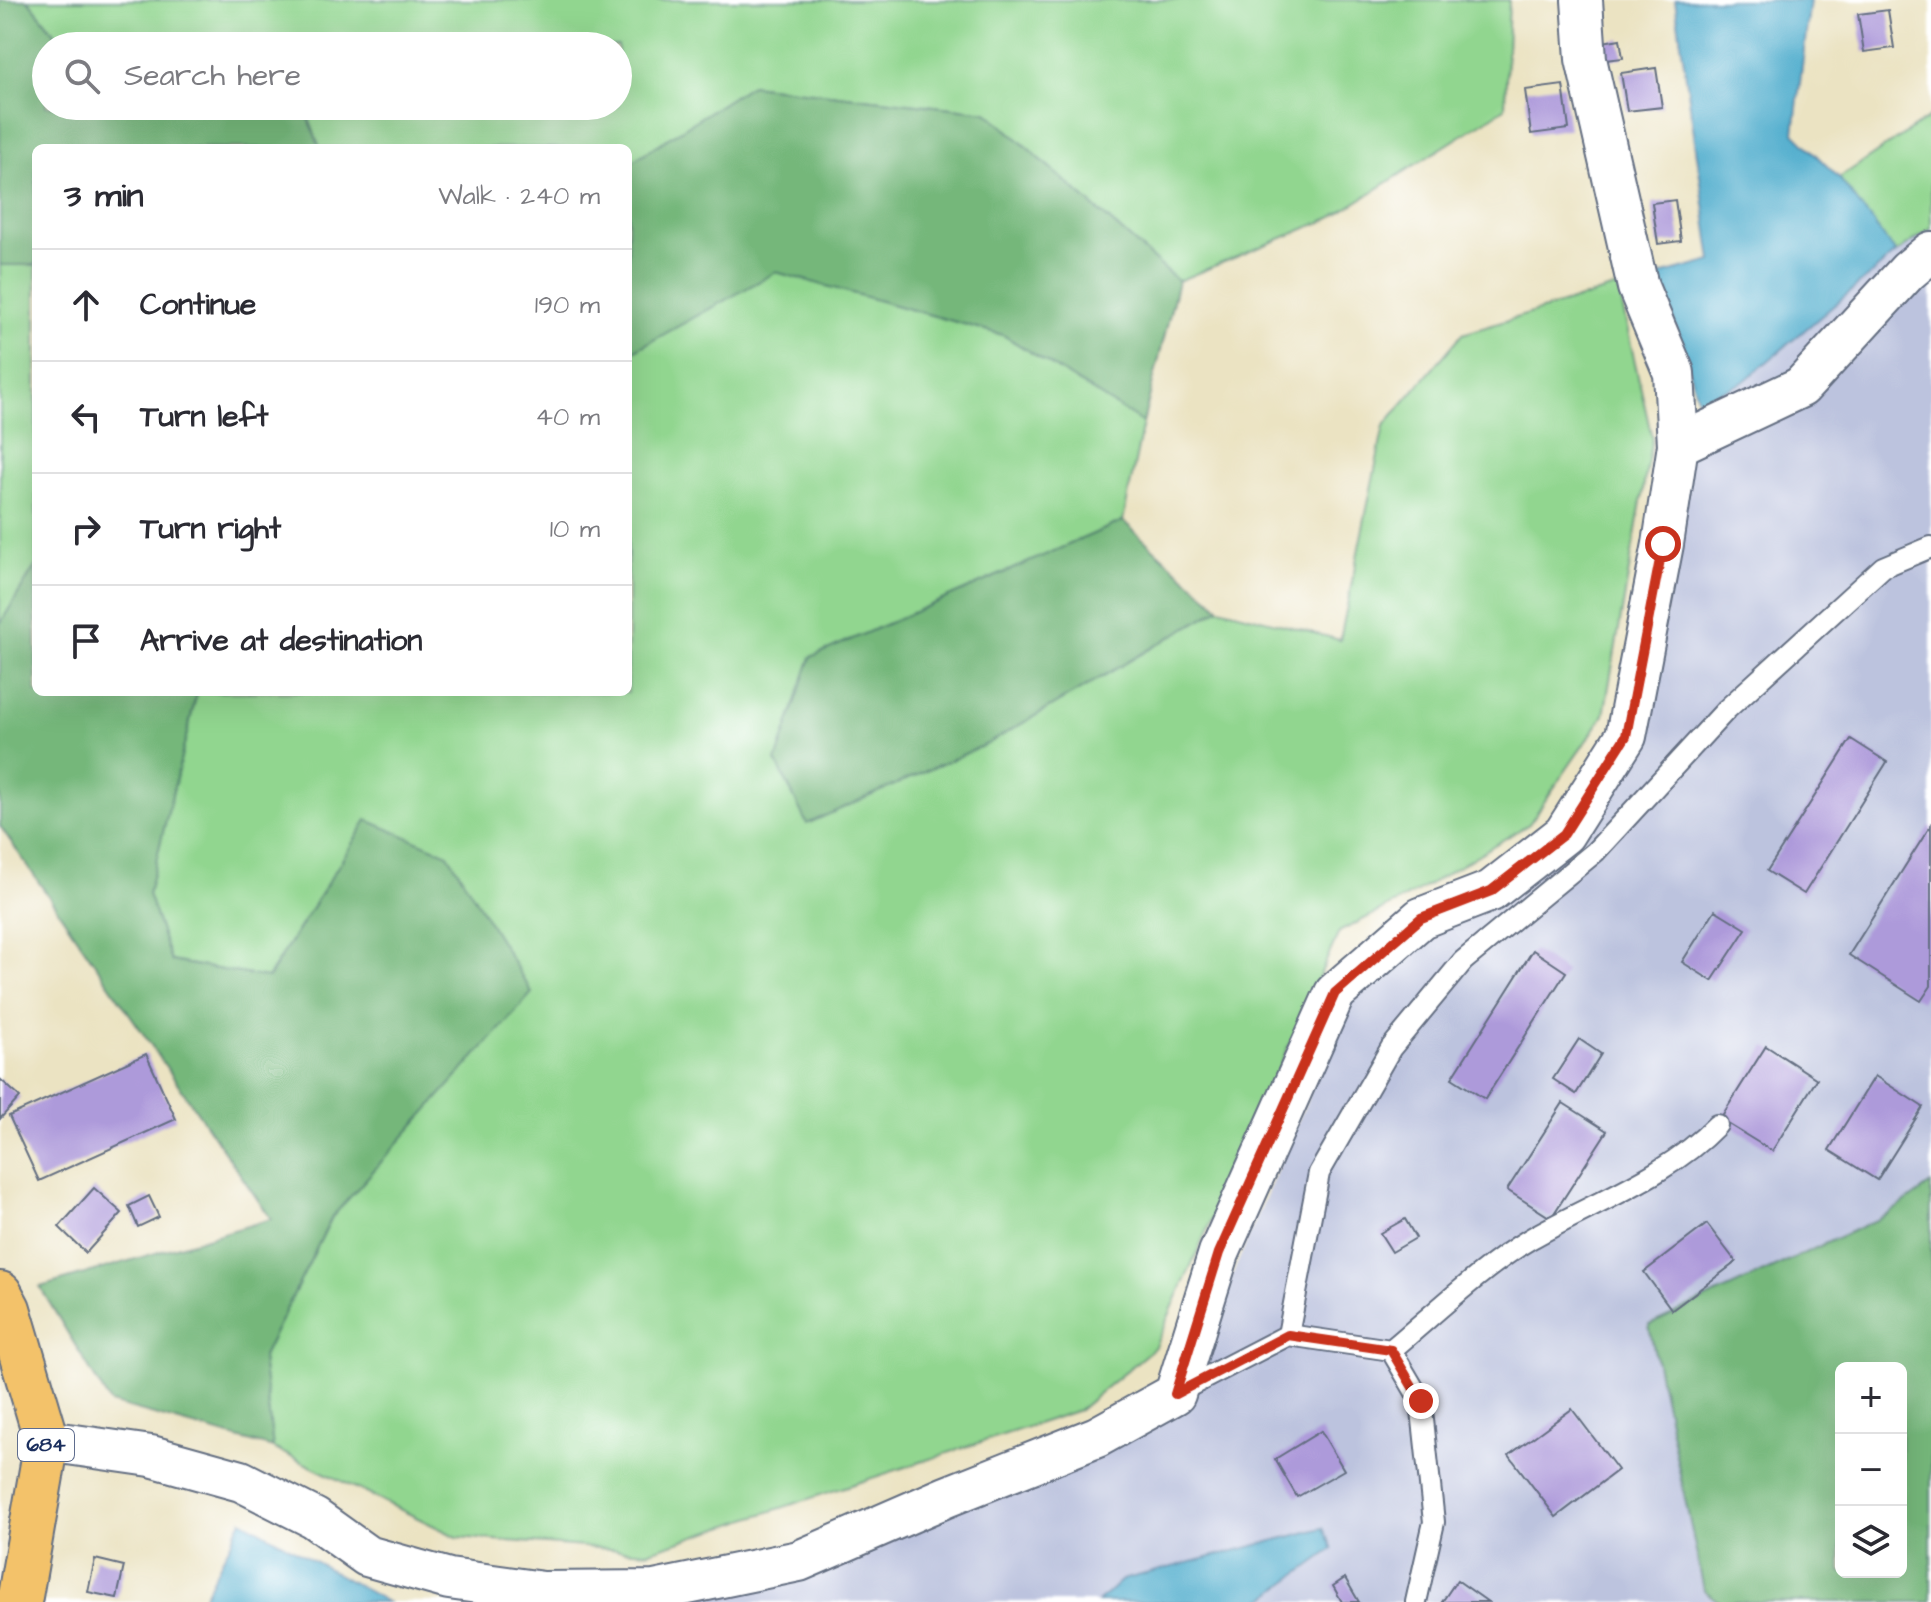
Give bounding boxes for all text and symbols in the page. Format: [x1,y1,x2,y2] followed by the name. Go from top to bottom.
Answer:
[32,32,632,120] search box
[60,54,104,98] icon: search
[124,55,301,97] text: Search here
[64,172,144,220] text: 3 min
[438,178,600,214] text: Walk · 240 m
[64,283,108,327] icon: ahead
[140,284,256,326] text: Continue
[535,287,600,323] text: 190 m
[64,395,108,439] icon: left
[140,396,268,438] text: Turn left
[535,399,600,435] text: 40 m
[64,507,108,551] icon: right
[140,508,281,550] text: Turn right
[550,511,600,547] text: 10 m
[1645,526,1681,562] route start
[64,619,108,663] icon: arrive
[140,620,422,662] text: Arrive at destination
[1835,1362,1907,1578] map controls
[1835,1362,1907,1434] button: +
[1403,1383,1439,1419] route end
[18,1429,74,1461] road number: 684
[1835,1434,1907,1506] button: −
[1835,1506,1907,1578] button: layers

